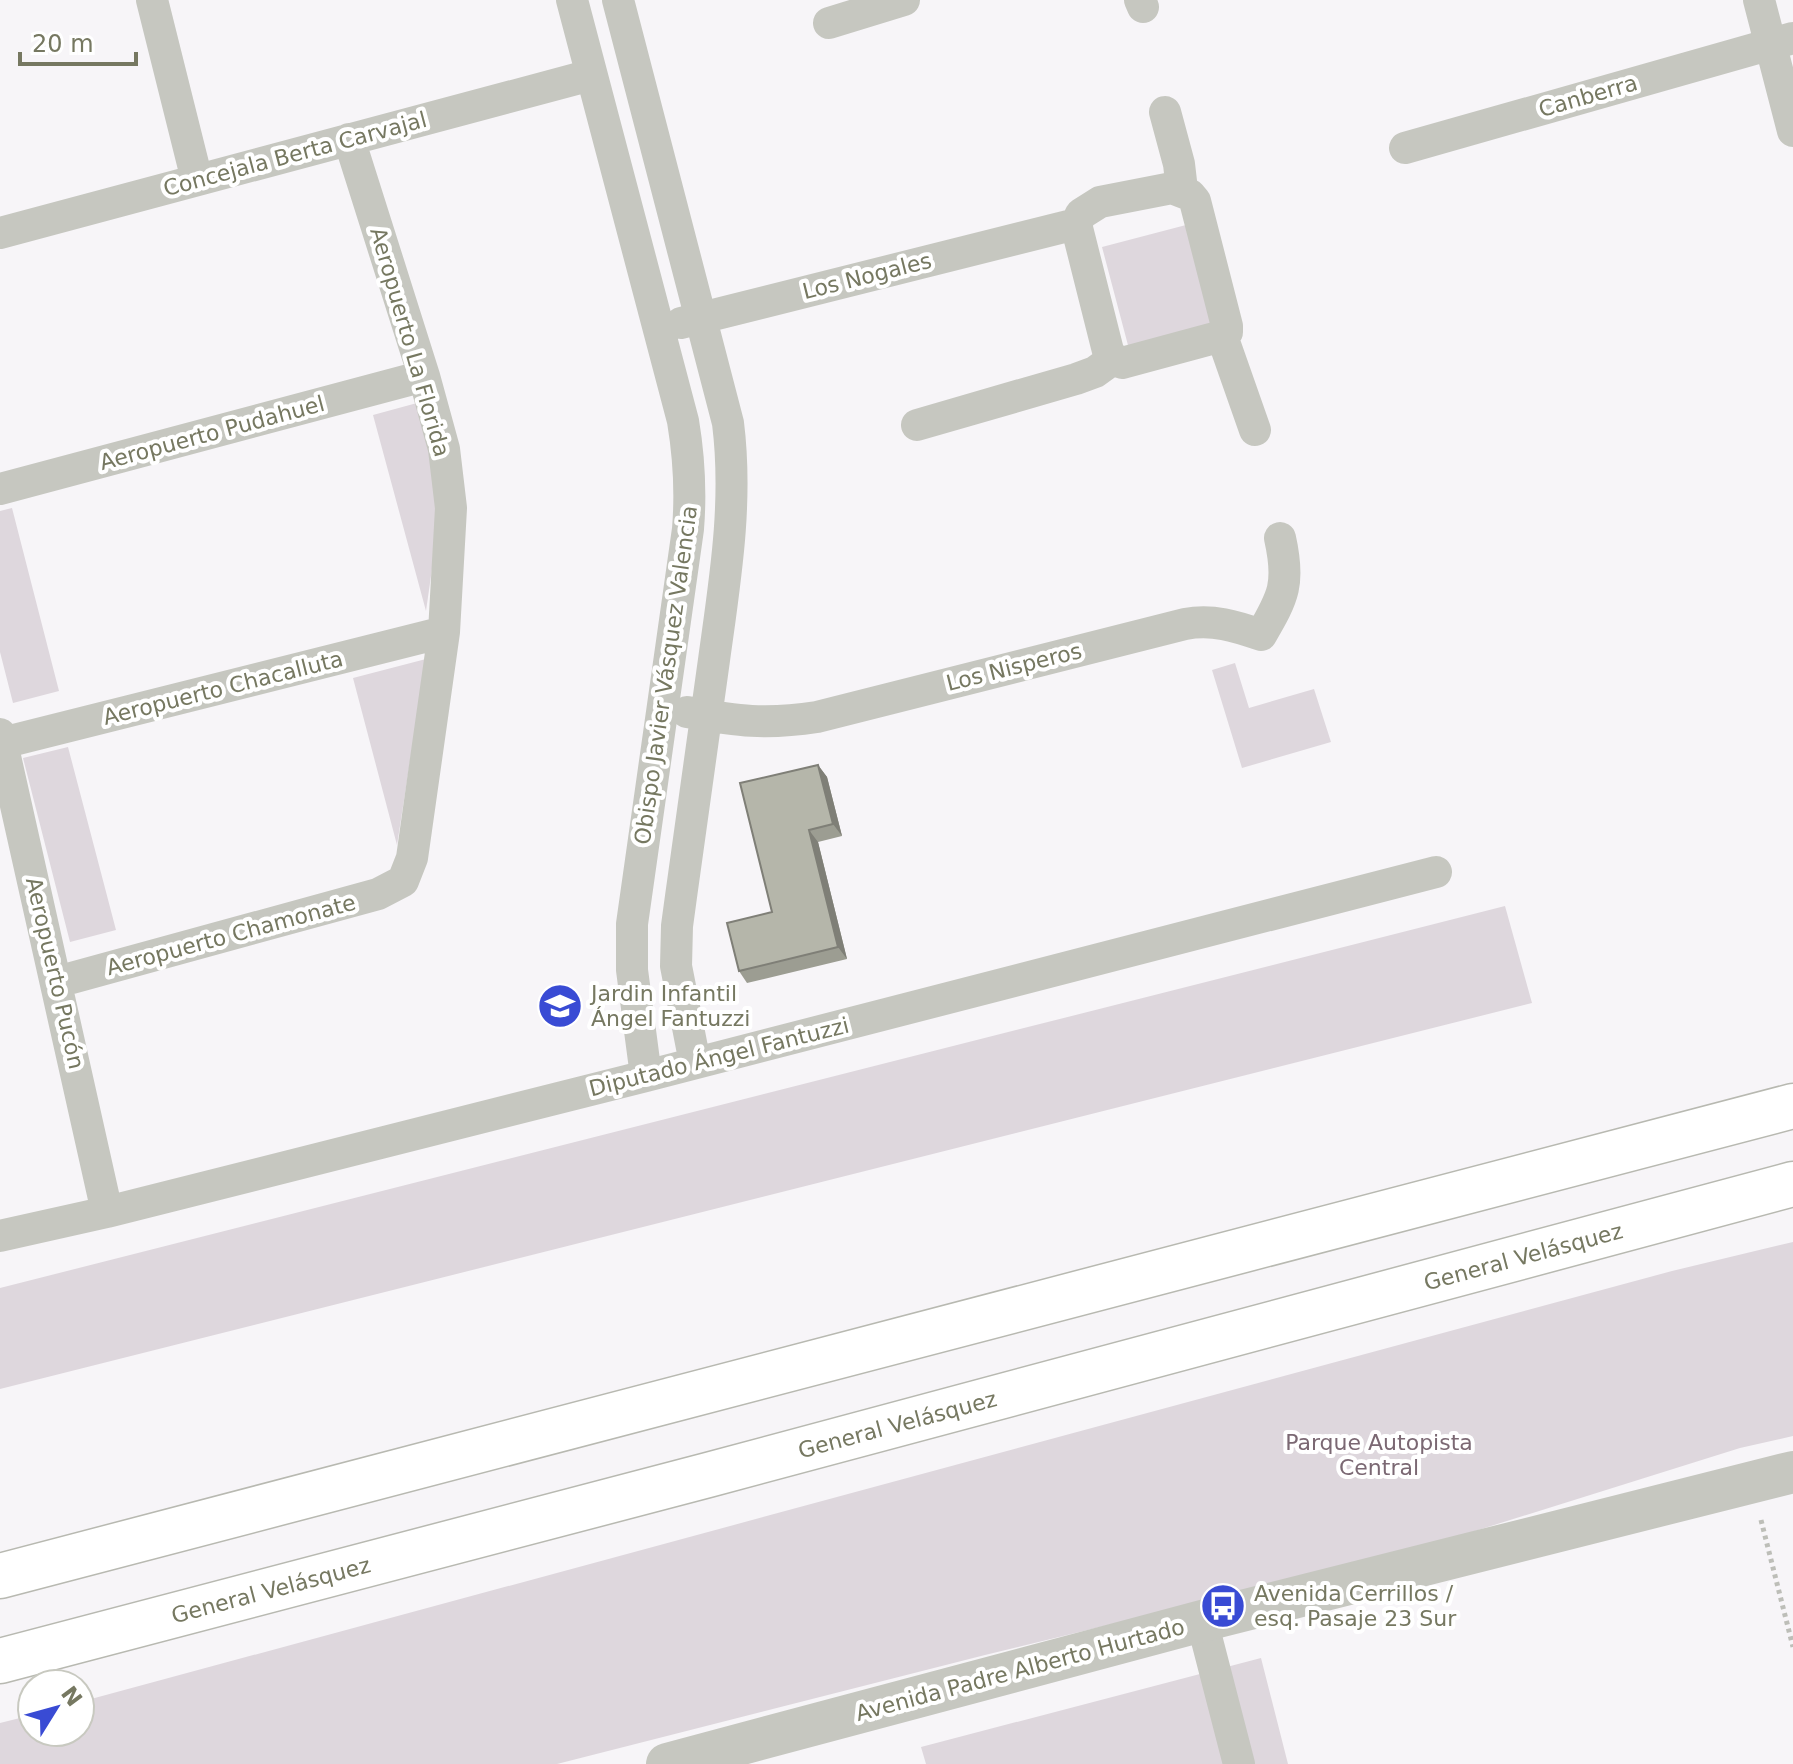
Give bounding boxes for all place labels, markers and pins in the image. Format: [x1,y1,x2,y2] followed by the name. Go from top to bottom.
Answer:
[589,981,750,1031] place label: Jardin Infantil Ángel Fantuzzi
[536,982,584,1030] school or university icon: Jardin Infantil Ángel Fantuzzi
[1254,1581,1457,1631] place label: Avenida Cerrillos / esq. Pasaje 23 Sur
[1199,1582,1247,1630] bus stop icon: Avenida Cerrillos / esq. Pasaje 23 Sur

